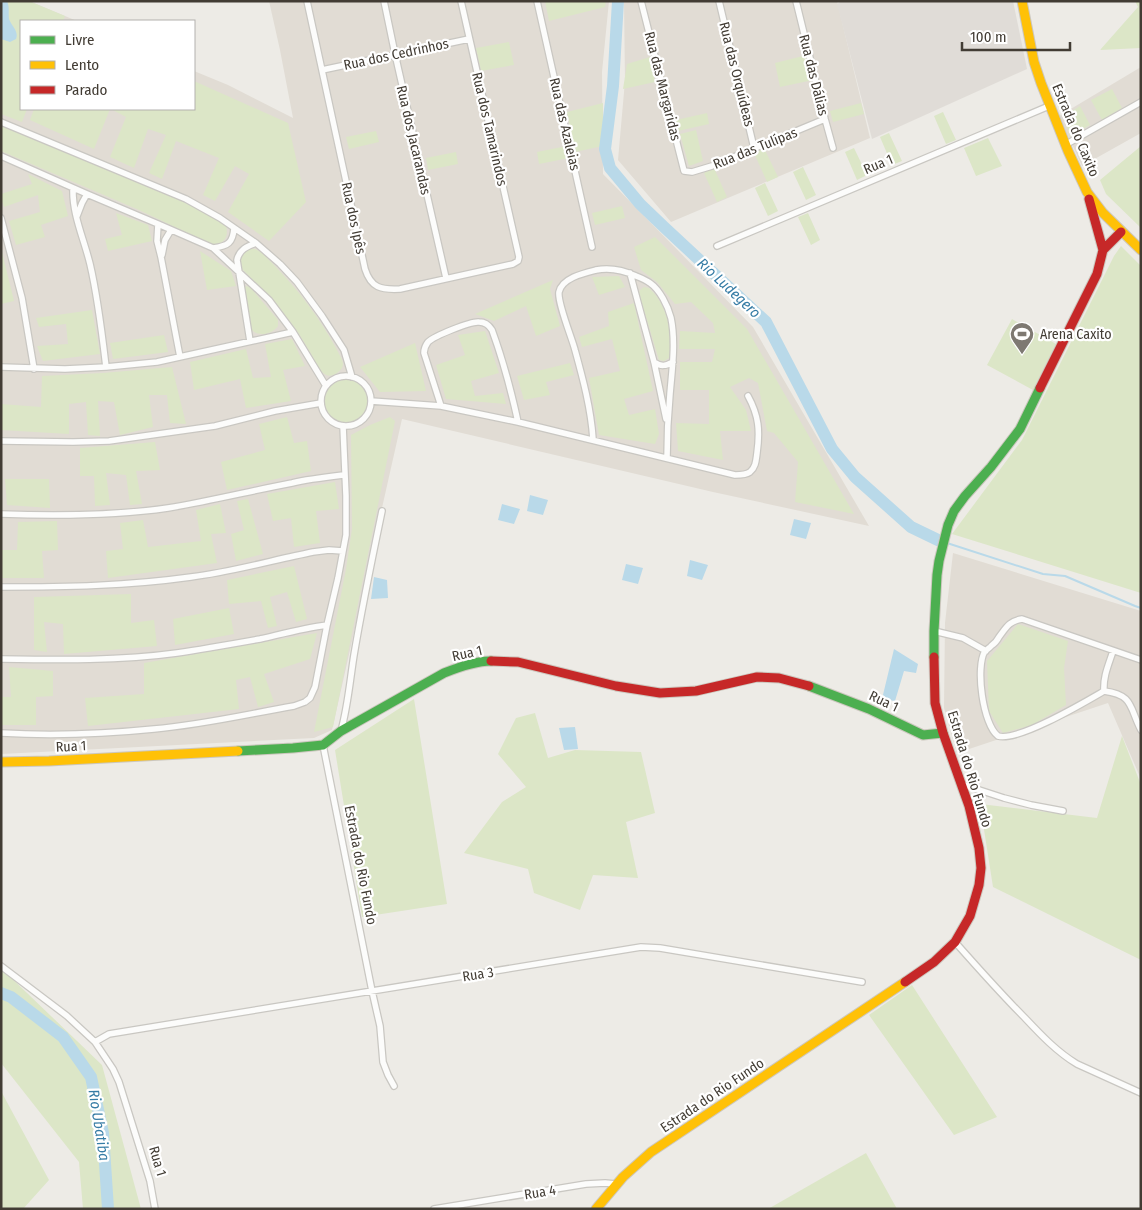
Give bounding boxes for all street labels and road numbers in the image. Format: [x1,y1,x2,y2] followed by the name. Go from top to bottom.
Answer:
[715,20,758,128] street label: Rua das Orquídeas
[641,30,684,143] street label: Rua das Margaridas
[795,33,832,118] street label: Rua das Dálias
[342,35,450,74] street label: Rua dos Cedrinhos
[468,71,511,188] street label: Rua dos Tamarindos
[546,76,583,172] street label: Rua das Azaleias
[1048,81,1103,179] street label: Estrada do Caxito
[393,84,434,196] street label: Rua dos Jacarandas
[711,124,800,173] street label: Rua das Tulípas
[861,151,896,178] street label: Rua 1
[338,181,369,256] street label: Rua dos Ipês
[450,642,484,665] street label: Rua 1
[866,687,901,716] street label: Rua 1
[944,709,995,830] street label: Estrada do Rio Fundo
[55,737,87,756] street label: Rua 1
[341,804,380,926] street label: Estrada do Rio Fundo
[461,964,495,985] street label: Rua 3
[657,1054,767,1136] street label: Estrada do Rio Fundo
[145,1144,170,1178] street label: Rua 1
[523,1182,557,1203] street label: Rua 4

